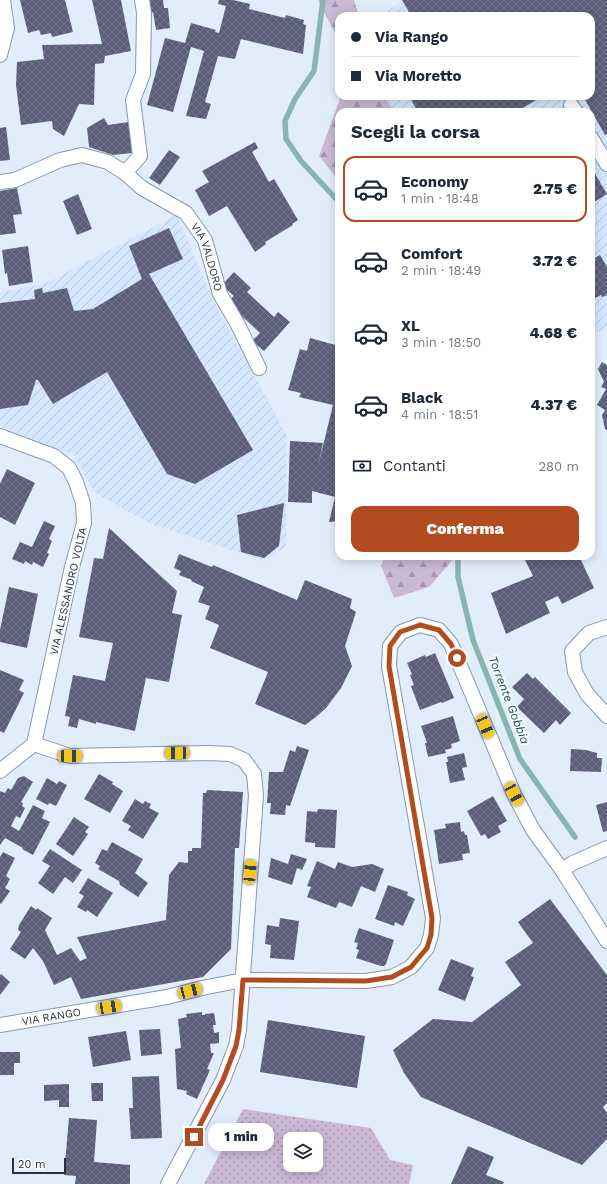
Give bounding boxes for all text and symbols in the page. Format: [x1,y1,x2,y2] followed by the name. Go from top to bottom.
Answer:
[375,28,448,46] text: Via Rango
[375,67,462,85] text: Via Moretto
[351,121,480,142] text: Scegli la corsa
[353,171,389,207] icon: car
[401,173,468,191] text: Economy
[533,180,577,198] text: 2.75 €
[401,191,479,206] text: 1 min · 18:48
[188,220,225,293] street label: VIA VALDORO
[353,243,389,279] icon: car
[401,245,462,263] text: Comfort
[532,252,577,270] text: 3.72 €
[401,263,481,278] text: 2 min · 18:49
[353,315,389,351] icon: car
[401,317,420,335] text: XL
[529,324,577,342] text: 4.68 €
[401,335,481,350] text: 3 min · 18:50
[353,387,389,423] icon: car
[401,389,443,407] text: Black
[530,396,577,414] text: 4.37 €
[401,407,478,422] text: 4 min · 18:51
[351,455,373,477] icon: cash
[383,457,446,475] text: Contanti
[539,459,579,474] text: 280 m
[351,506,579,552] button: Conferma
[47,526,90,656] street label: VIA ALESSANDRO VOLTA
[448,649,466,667] route start
[486,654,532,746] water label: Torrente Gobbia
[475,713,495,739] car
[165,747,189,759] car
[58,750,82,762] car
[503,781,525,807] car
[243,860,257,884] car
[177,982,203,1000] car
[96,999,122,1015] car
[21,1006,82,1028] street label: VIA RANGO
[208,1123,274,1151] callout: 1 min
[185,1128,203,1146] route end
[224,1129,258,1144] text: 1 min
[283,1132,323,1172] map controls
[283,1132,323,1172] button: layers
[12,1156,66,1175] scale bar
[18,1158,46,1171] text: 20 m

